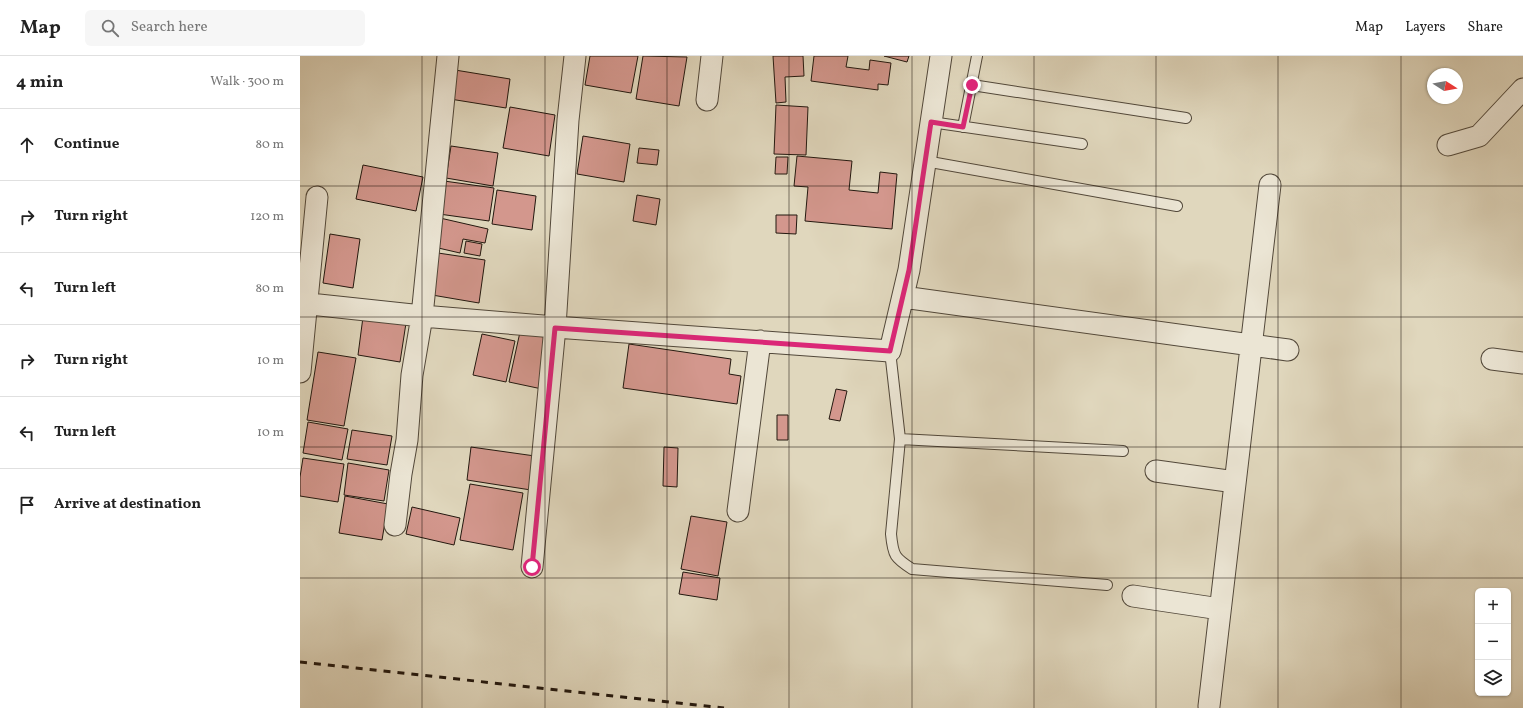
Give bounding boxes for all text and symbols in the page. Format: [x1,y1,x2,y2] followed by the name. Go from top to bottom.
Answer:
[85,10,365,46] search box
[20,15,61,41] text: Map
[99,17,121,39] icon: search
[131,17,208,38] text: Search here
[1355,18,1383,37] text: Map
[1405,18,1445,37] text: Layers
[1467,18,1503,37] text: Share
[1427,68,1463,104] north arrow
[16,71,63,94] text: 4 min
[210,73,284,91] text: Walk · 300 m
[963,76,981,94] route end
[16,134,38,156] icon: ahead
[54,134,119,155] text: Continue
[255,136,284,154] text: 80 m
[16,206,38,228] icon: right
[54,206,128,227] text: Turn right
[250,208,284,226] text: 120 m
[16,278,38,300] icon: left
[54,278,116,299] text: Turn left
[255,280,284,298] text: 80 m
[16,350,38,372] icon: right
[54,350,128,371] text: Turn right
[257,352,284,370] text: 10 m
[16,422,38,444] icon: left
[54,422,116,443] text: Turn left
[257,424,284,442] text: 10 m
[16,494,38,516] icon: arrive
[54,494,201,515] text: Arrive at destination
[523,558,541,576] route start
[1475,588,1511,696] map controls
[1475,588,1511,624] button: +
[1475,624,1511,660] button: −
[1475,660,1511,696] button: layers

